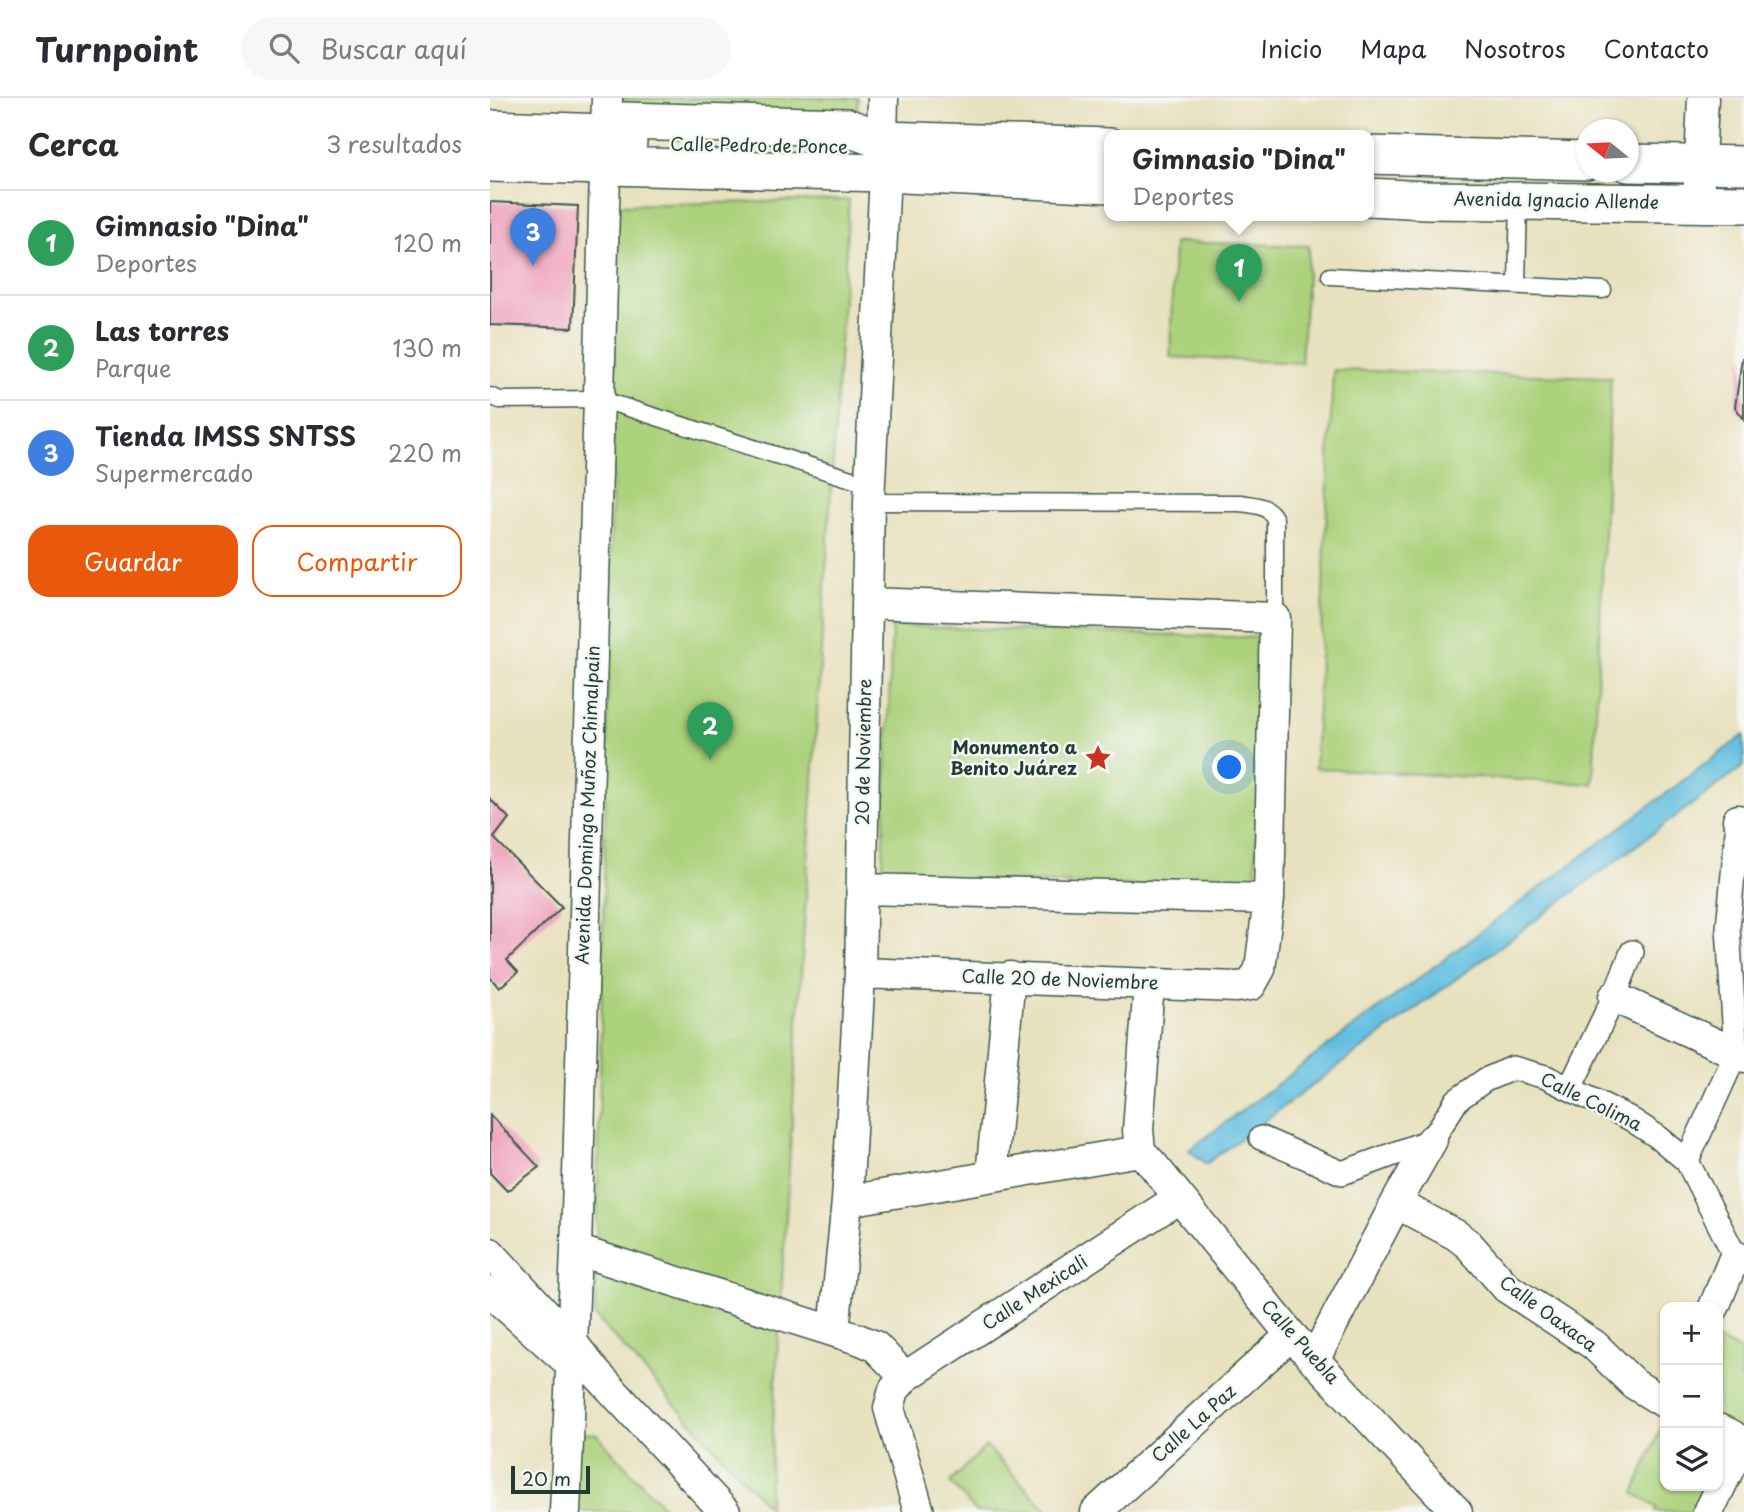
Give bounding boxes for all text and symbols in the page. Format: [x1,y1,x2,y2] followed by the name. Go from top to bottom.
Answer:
[241,17,731,80] search box
[35,23,199,73] text: Turnpoint
[265,29,303,67] icon: search
[321,29,467,68] text: Buscar aquí
[1261,30,1322,66] text: Inicio
[1360,30,1426,66] text: Mapa
[1464,30,1566,66] text: Nosotros
[1604,30,1709,66] text: Contacto
[1576,119,1639,182] north arrow
[28,121,119,166] text: Cerca
[326,126,462,161] text: 3 resultados
[670,129,848,160] street label: Calle Pedro de Ponce
[1104,130,1374,221] popup
[1132,139,1346,178] text: Gimnasio "Dina"
[1132,178,1234,213] text: Deportes
[1453,184,1659,215] street label: Avenida Ignacio Allende
[95,206,309,245] text: Gimnasio "Dina"
[510,208,556,266] pin: 3
[46,225,57,260] text: 1
[394,225,462,260] text: 120 m
[1216,244,1262,302] pin: 1
[95,245,197,280] text: Deportes
[95,311,229,350] text: Las torres
[43,330,59,365] text: 2
[392,330,462,365] text: 130 m
[95,350,172,385] text: Parque
[95,416,356,455] text: Tienda IMSS SNTSS
[43,435,59,470] text: 3
[388,435,462,470] text: 220 m
[95,455,253,490] text: Supermercado
[28,525,238,597] button: Guardar
[252,525,462,597] button: Compartir
[567,645,606,965] street label: Avenida Domingo Muñoz Chimalpain
[848,678,877,826] street label: 20 de Noviembre
[687,702,733,760] pin: 2
[950,733,1078,781] place label: Monumento a Benito Juárez
[1083,743,1113,773] place icon: Monumento a Benito Juárez
[1212,750,1246,784] your location
[961,962,1159,995] street label: Calle 20 de Noviembre
[1536,1064,1647,1137] street label: Calle Colima
[976,1247,1092,1336] street label: Calle Mexicali
[1494,1268,1604,1358] street label: Calle Oaxaca
[1256,1293,1347,1390] street label: Calle Puebla
[1660,1302,1723,1491] map controls
[1660,1302,1723,1365] button: +
[1660,1365,1723,1428] button: −
[1145,1377,1242,1468] street label: Calle La Paz
[1660,1428,1723,1491] button: layers
[511,1463,590,1495] scale bar
[522,1464,571,1492] text: 20 m

